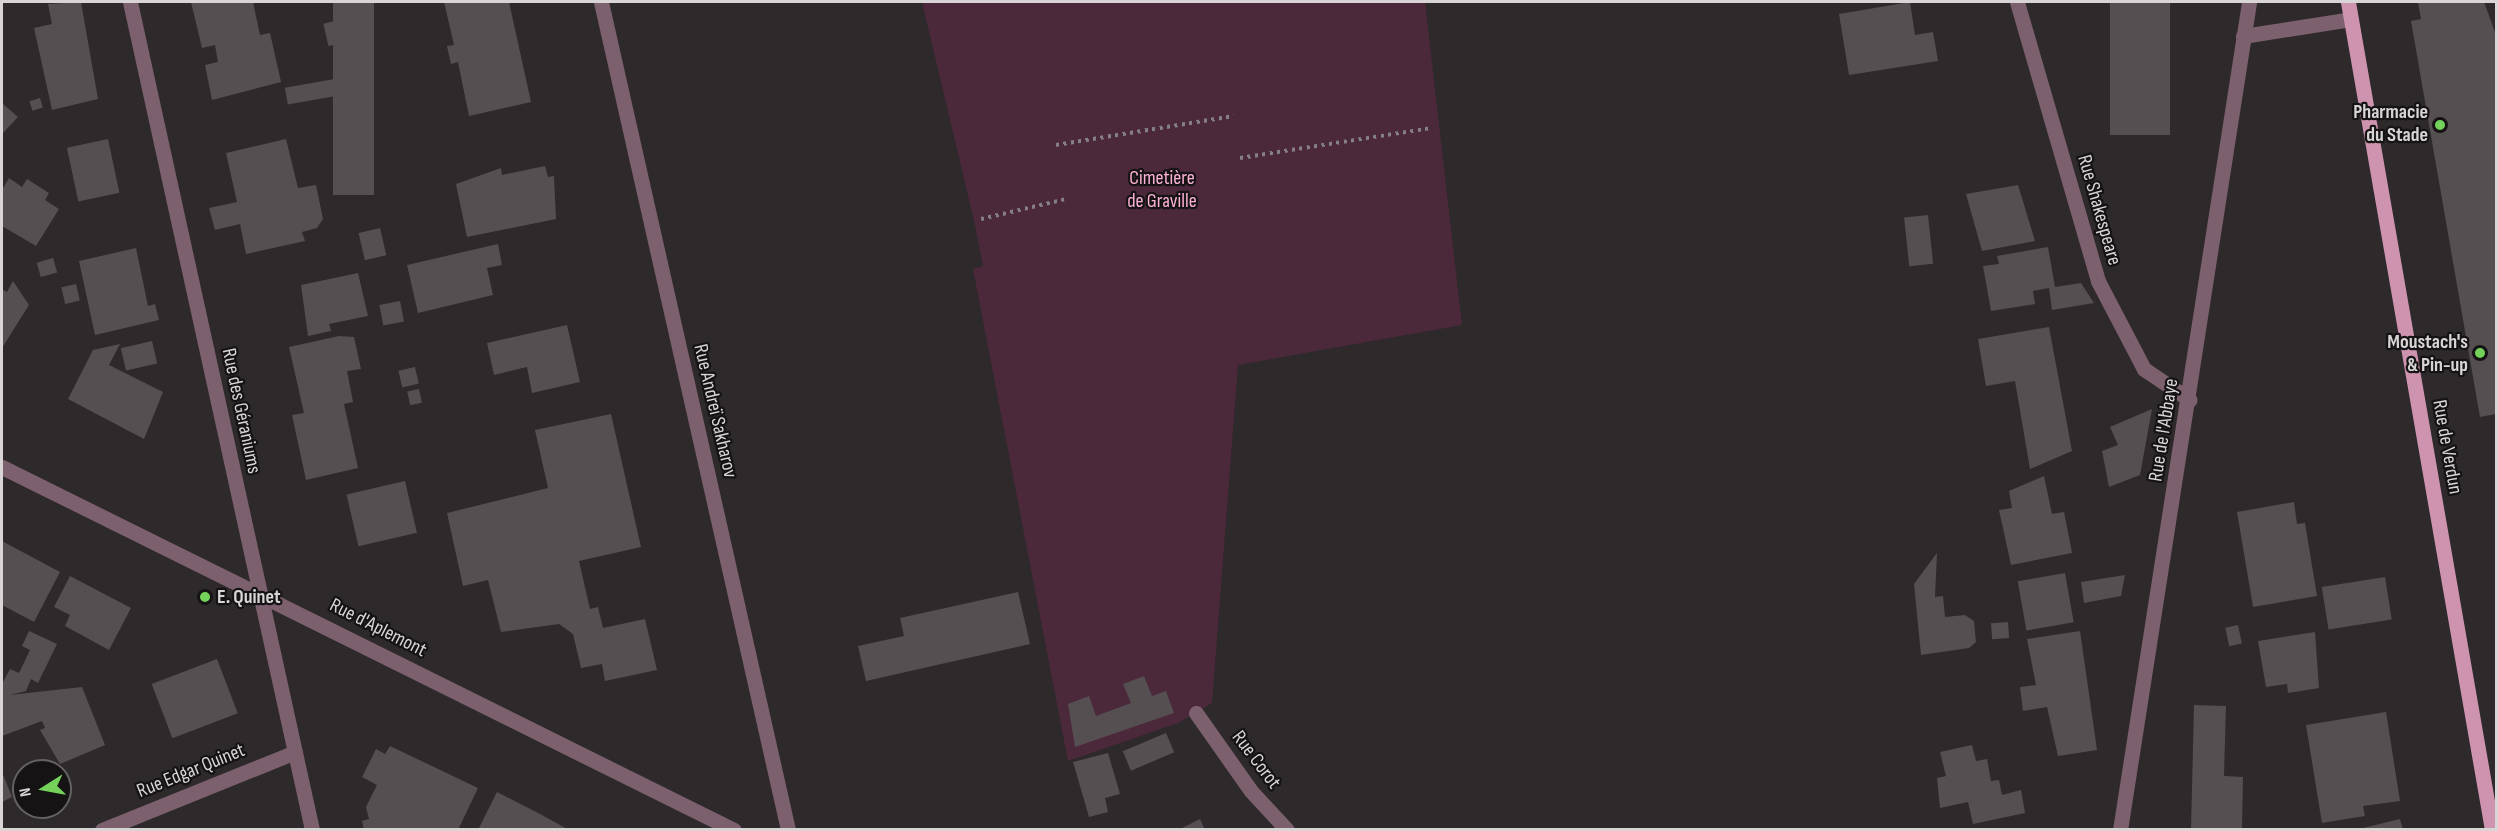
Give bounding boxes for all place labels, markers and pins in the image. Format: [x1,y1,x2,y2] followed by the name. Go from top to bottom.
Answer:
[2353,101,2428,148] place label: Pharmacie du Stade
[2433,118,2447,132] marker: Pharmacie du Stade
[2387,330,2468,377] place label: Moustach's & Pin-up
[2473,346,2487,360] marker: Moustach's & Pin-up
[217,585,281,609] place label: E. Quinet
[198,590,212,604] marker: E. Quinet

